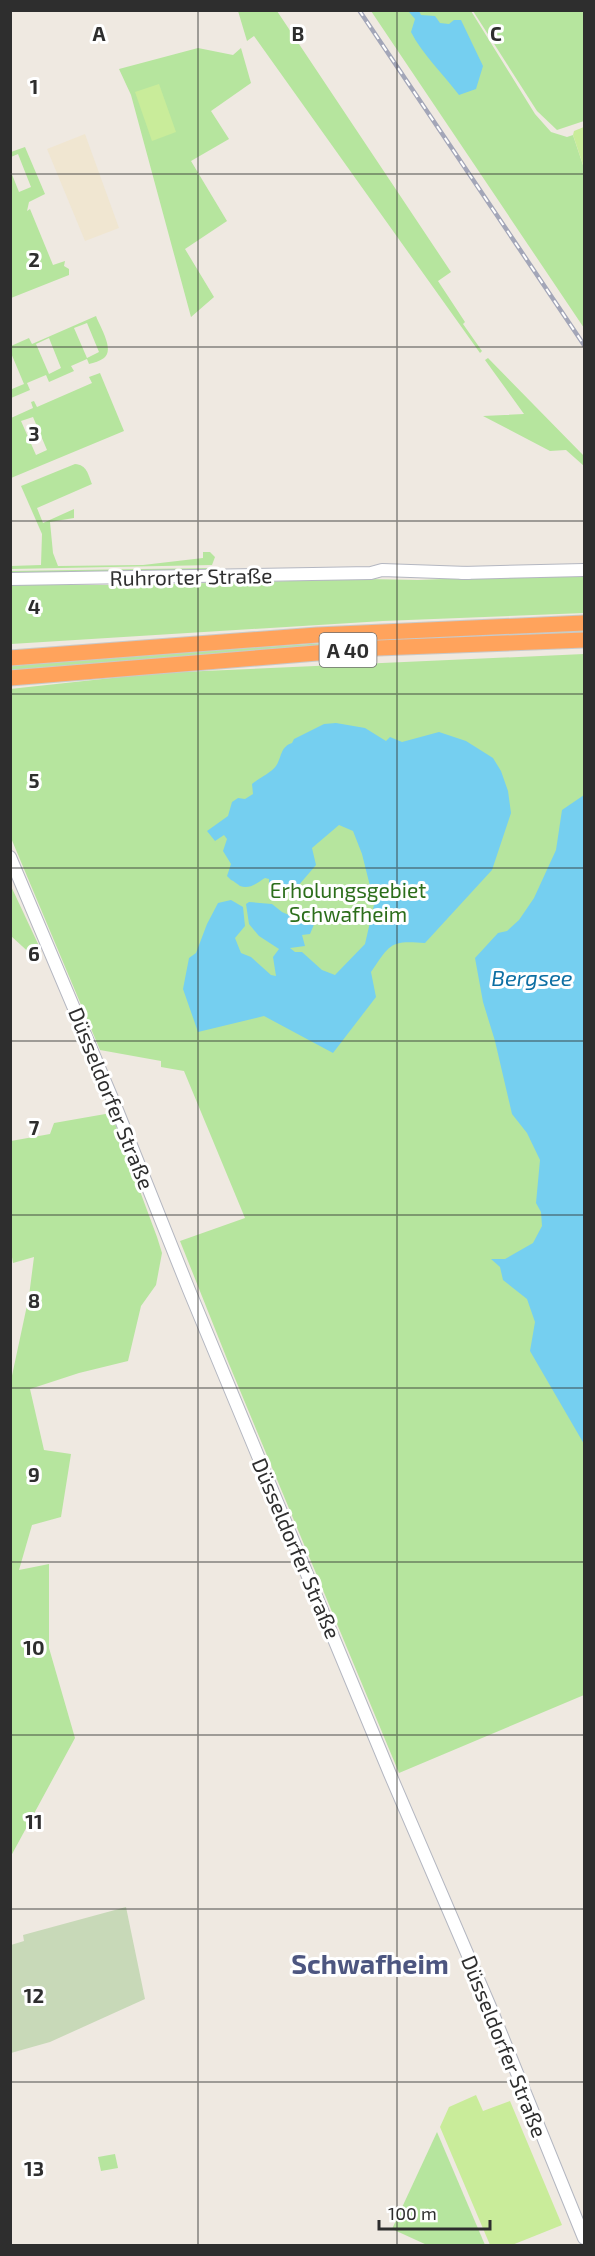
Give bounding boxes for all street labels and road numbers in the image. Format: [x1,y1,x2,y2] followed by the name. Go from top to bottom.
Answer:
[109,562,273,590] street label: Ruhrorter Straße
[320,633,376,667] road number: A 40
[64,1003,160,1193] street label: Düsseldorfer Straße
[248,1454,346,1642] street label: Düsseldorfer Straße
[457,1951,553,2141] street label: Düsseldorfer Straße

